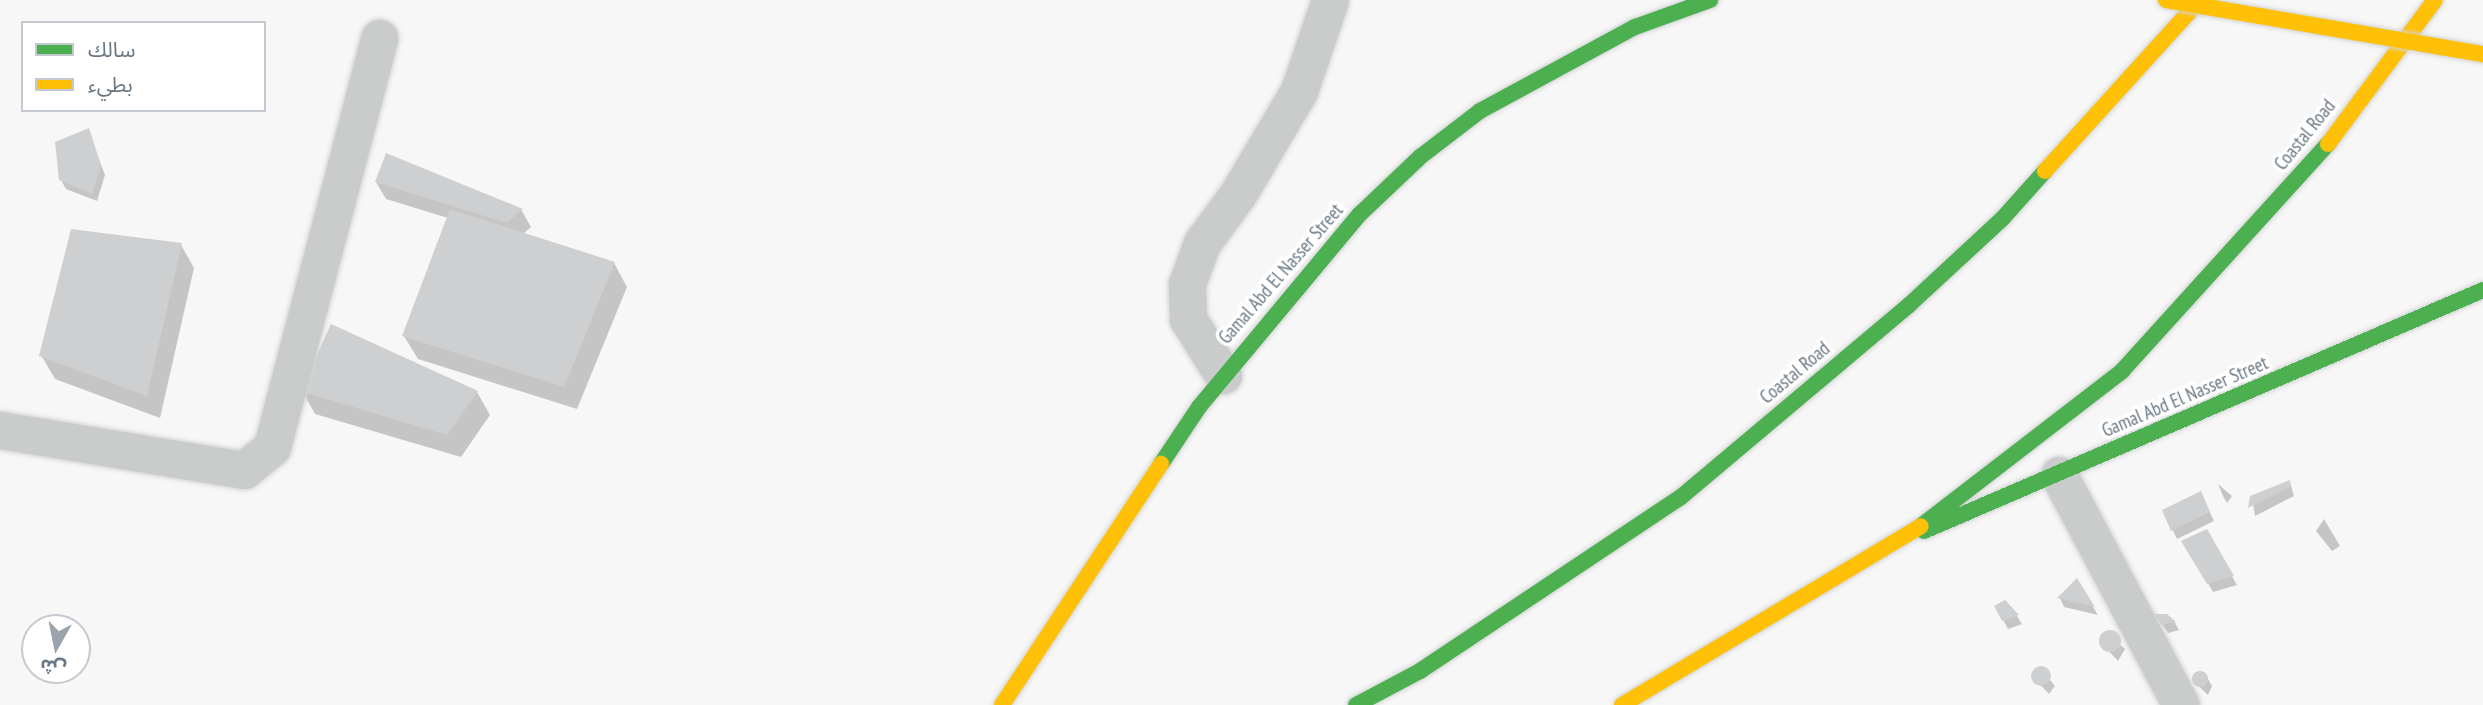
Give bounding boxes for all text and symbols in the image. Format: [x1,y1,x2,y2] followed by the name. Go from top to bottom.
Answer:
[21,21,266,112] legend
[88,36,135,63] text: سالك
[88,71,133,98] text: بطيء
[2270,95,2340,175] street label: Coastal Road
[1214,199,1348,349] street label: Gamal Abd El Nasser Street
[1755,337,1835,409] street label: Coastal Road
[2098,352,2272,442] street label: Gamal Abd El Nasser Street
[21,614,91,684] north arrow
[38,654,68,682] text: ش

